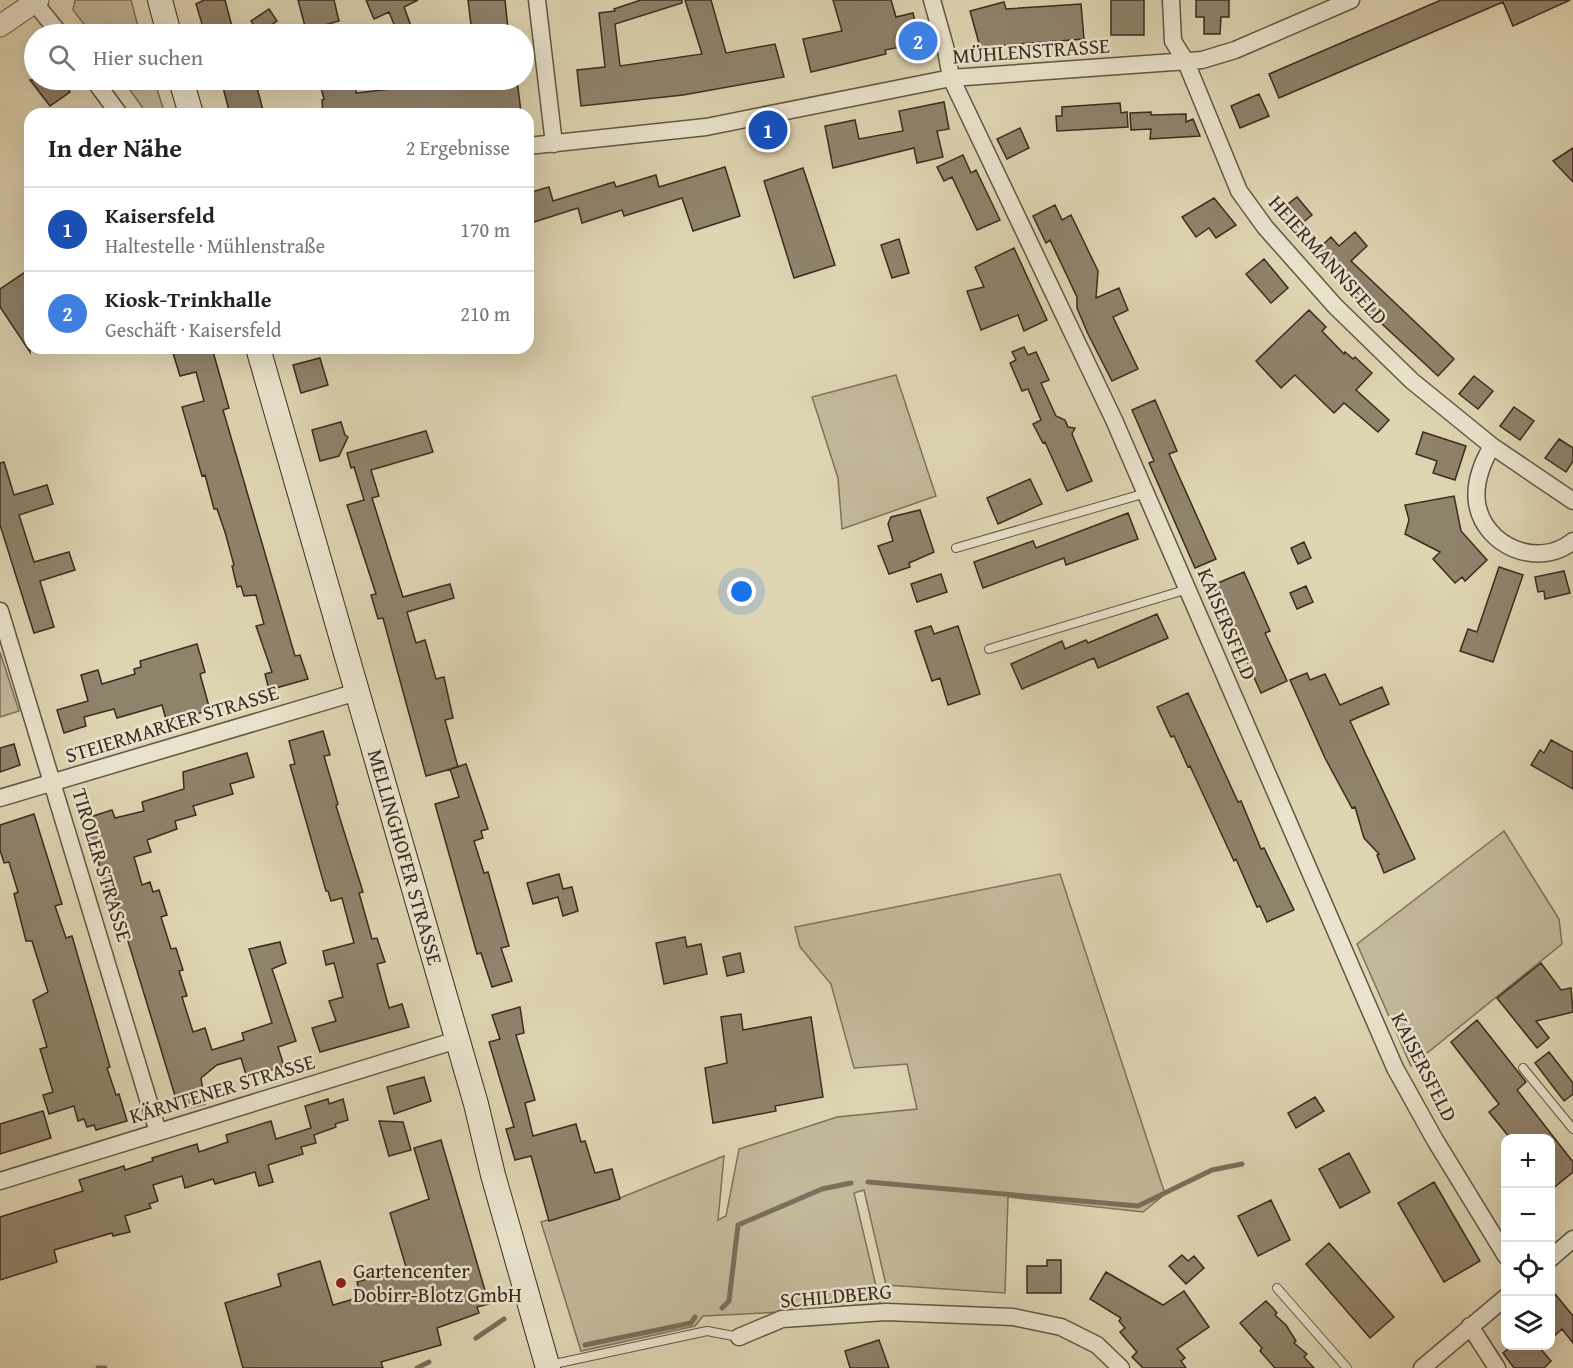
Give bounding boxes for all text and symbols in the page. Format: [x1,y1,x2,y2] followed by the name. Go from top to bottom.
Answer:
[898,18,938,63] pin: 2
[24,24,534,90] search box
[951,30,1111,71] street label: MÜHLENSTRASSE
[45,41,78,74] icon: search
[93,41,203,73] text: Hier suchen
[748,108,788,152] pin: 1
[48,128,182,167] text: In der Nähe
[406,133,510,162] text: 2 Ergebnisse
[1262,188,1395,331] street label: HEIERMANNSFELD
[105,199,215,231] text: Kaisersfeld
[62,215,73,244] text: 1
[460,215,510,244] text: 170 m
[105,231,325,260] text: Haltestelle · Mühlenstraße
[105,283,271,315] text: Kiosk-Trinkhalle
[62,299,73,328] text: 2
[460,299,510,328] text: 210 m
[105,315,281,344] text: Geschäft · Kaisersfeld
[1190,563,1265,684] street label: KAISERSFELD
[727,577,756,606] your location
[61,676,283,771] street label: STEIERMARKER STRASSE
[360,745,451,969] street label: MELLINGHOFER STRASSE
[64,784,141,946] street label: TIROLER STRASSE
[1384,1007,1465,1127] street label: KAISERSFELD
[125,1045,319,1131] street label: KÄRNTENER STRASSE
[1501,1134,1555,1350] map controls
[1501,1134,1555,1188] button: +
[1501,1188,1555,1242] button: −
[1501,1242,1555,1296] button: locate
[353,1255,522,1310] place label: Gartencenter Dobirr-Blotz GmbH
[779,1275,893,1316] street label: SCHILDBERG
[334,1276,348,1290] marker: Gartencenter Dobirr-Blotz GmbH
[1501,1296,1555,1350] button: layers

